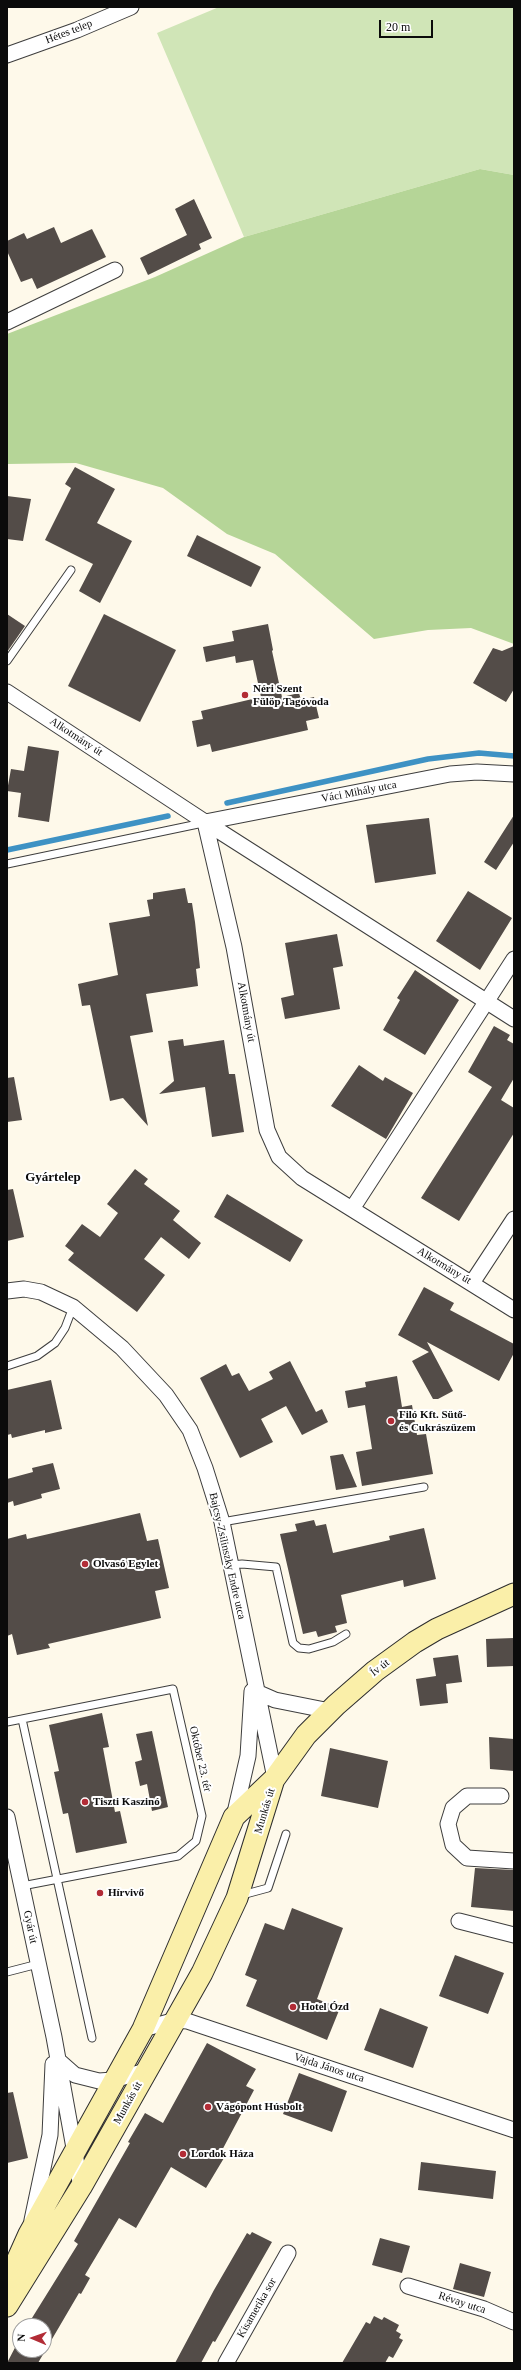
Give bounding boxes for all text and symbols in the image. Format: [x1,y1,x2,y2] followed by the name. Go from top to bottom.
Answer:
[381,12,435,38] scale bar
[44,17,94,47] street label: Hétes telep
[386,20,410,34] text: 20 m
[253,682,329,708] place label: Néri Szent Fülöp Tagóvoda
[240,690,250,700] marker: Néri Szent Fülöp Tagóvoda
[47,715,105,759] street label: Alkotmány út
[320,778,398,806] street label: Váci Mihály utca
[234,981,258,1043] street label: Alkotmány út
[25,1170,81,1186] district label: Gyártelep
[415,1245,473,1287] street label: Alkotmány út
[399,1408,476,1434] place label: Filó Kft. Sütő- és Cukrászüzem
[386,1416,396,1426] marker: Filó Kft. Sütő- és Cukrászüzem
[206,1491,248,1621] street label: Bajcsy-Zsilinszky Endre utca
[93,1557,158,1571] place label: Olvasó Egylet
[80,1559,90,1569] marker: Olvasó Egylet
[368,1656,392,1680] street label: Ív út
[186,1725,214,1793] street label: Október 23. tér
[252,1787,278,1835] street label: Munkás út
[93,1795,160,1809] place label: Tiszti Kaszinó
[80,1797,90,1807] marker: Tiszti Kaszinó
[108,1886,144,1900] place label: Hírvivő
[95,1888,105,1898] marker: Hírvivő
[20,1909,40,1945] street label: Gyár út
[301,2000,349,2014] place label: Hotel Ózd
[288,2002,298,2012] marker: Hotel Ózd
[292,2050,366,2086] street label: Vajda János utca
[111,2079,145,2127] street label: Munkás út
[216,2100,302,2114] place label: Vágópont Húsbolt
[203,2102,213,2112] marker: Vágópont Húsbolt
[191,2147,254,2161] place label: Lordok Háza
[178,2149,188,2159] marker: Lordok Háza
[235,2276,279,2340] street label: Kisamerika sor
[437,2289,487,2317] street label: Révay utca
[12,2318,52,2358] north arrow
[15,2333,27,2342] text: N

